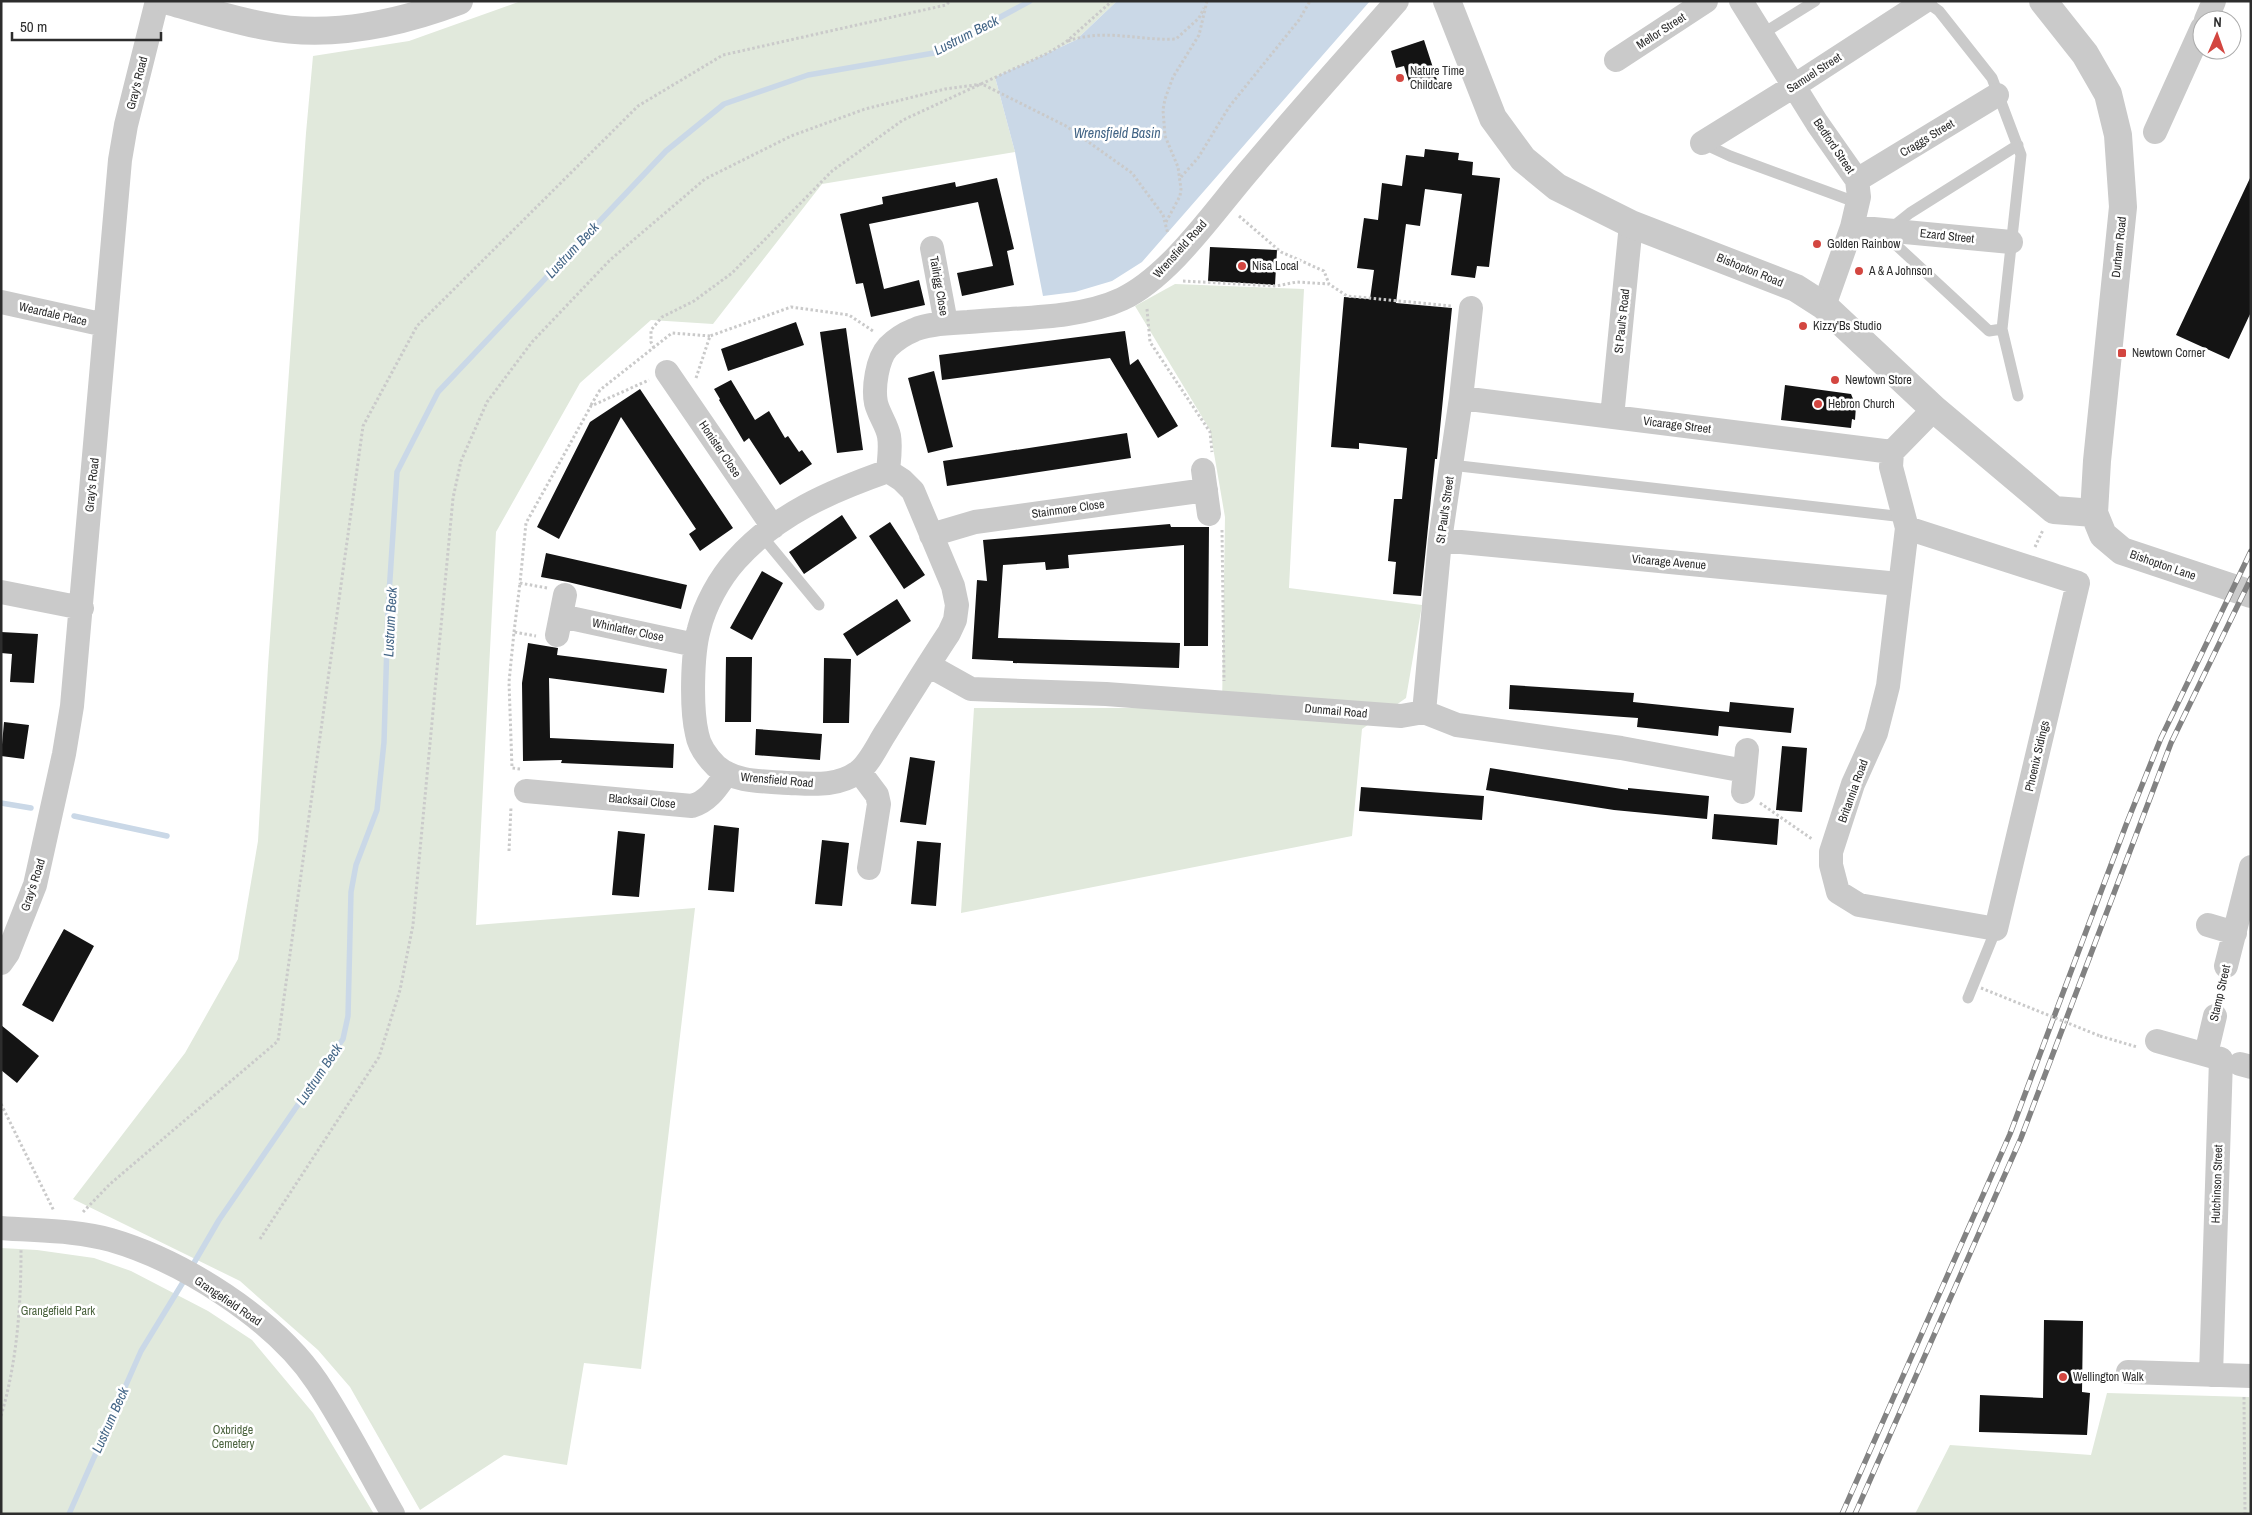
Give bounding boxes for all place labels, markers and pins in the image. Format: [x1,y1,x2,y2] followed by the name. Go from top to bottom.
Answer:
[1410,63,1464,93] place label: Nature Time Childcare
[1394,72,1406,84] marker: Nature Time Childcare
[1827,236,1901,252] place label: Golden Rainbow
[1811,238,1823,250] marker: Golden Rainbow
[1252,258,1299,274] place label: Nisa Local
[1236,260,1248,272] marker: Nisa Local
[1868,263,1932,279] place label: A & A Johnson
[1853,265,1865,277] marker: A & A Johnson
[1813,318,1882,334] place label: Kizzy'Bs Studio
[1797,320,1809,332] marker: Kizzy'Bs Studio
[2132,345,2206,361] place label: Newtown Corner
[2116,347,2128,359] marker: Newtown Corner
[1845,372,1912,388] place label: Newtown Store
[1829,374,1841,386] marker: Newtown Store
[1828,396,1895,412] place label: Hebron Church
[1812,398,1824,410] marker: Hebron Church
[2073,1369,2144,1385] place label: Wellington Walk
[2057,1371,2069,1383] marker: Wellington Walk

